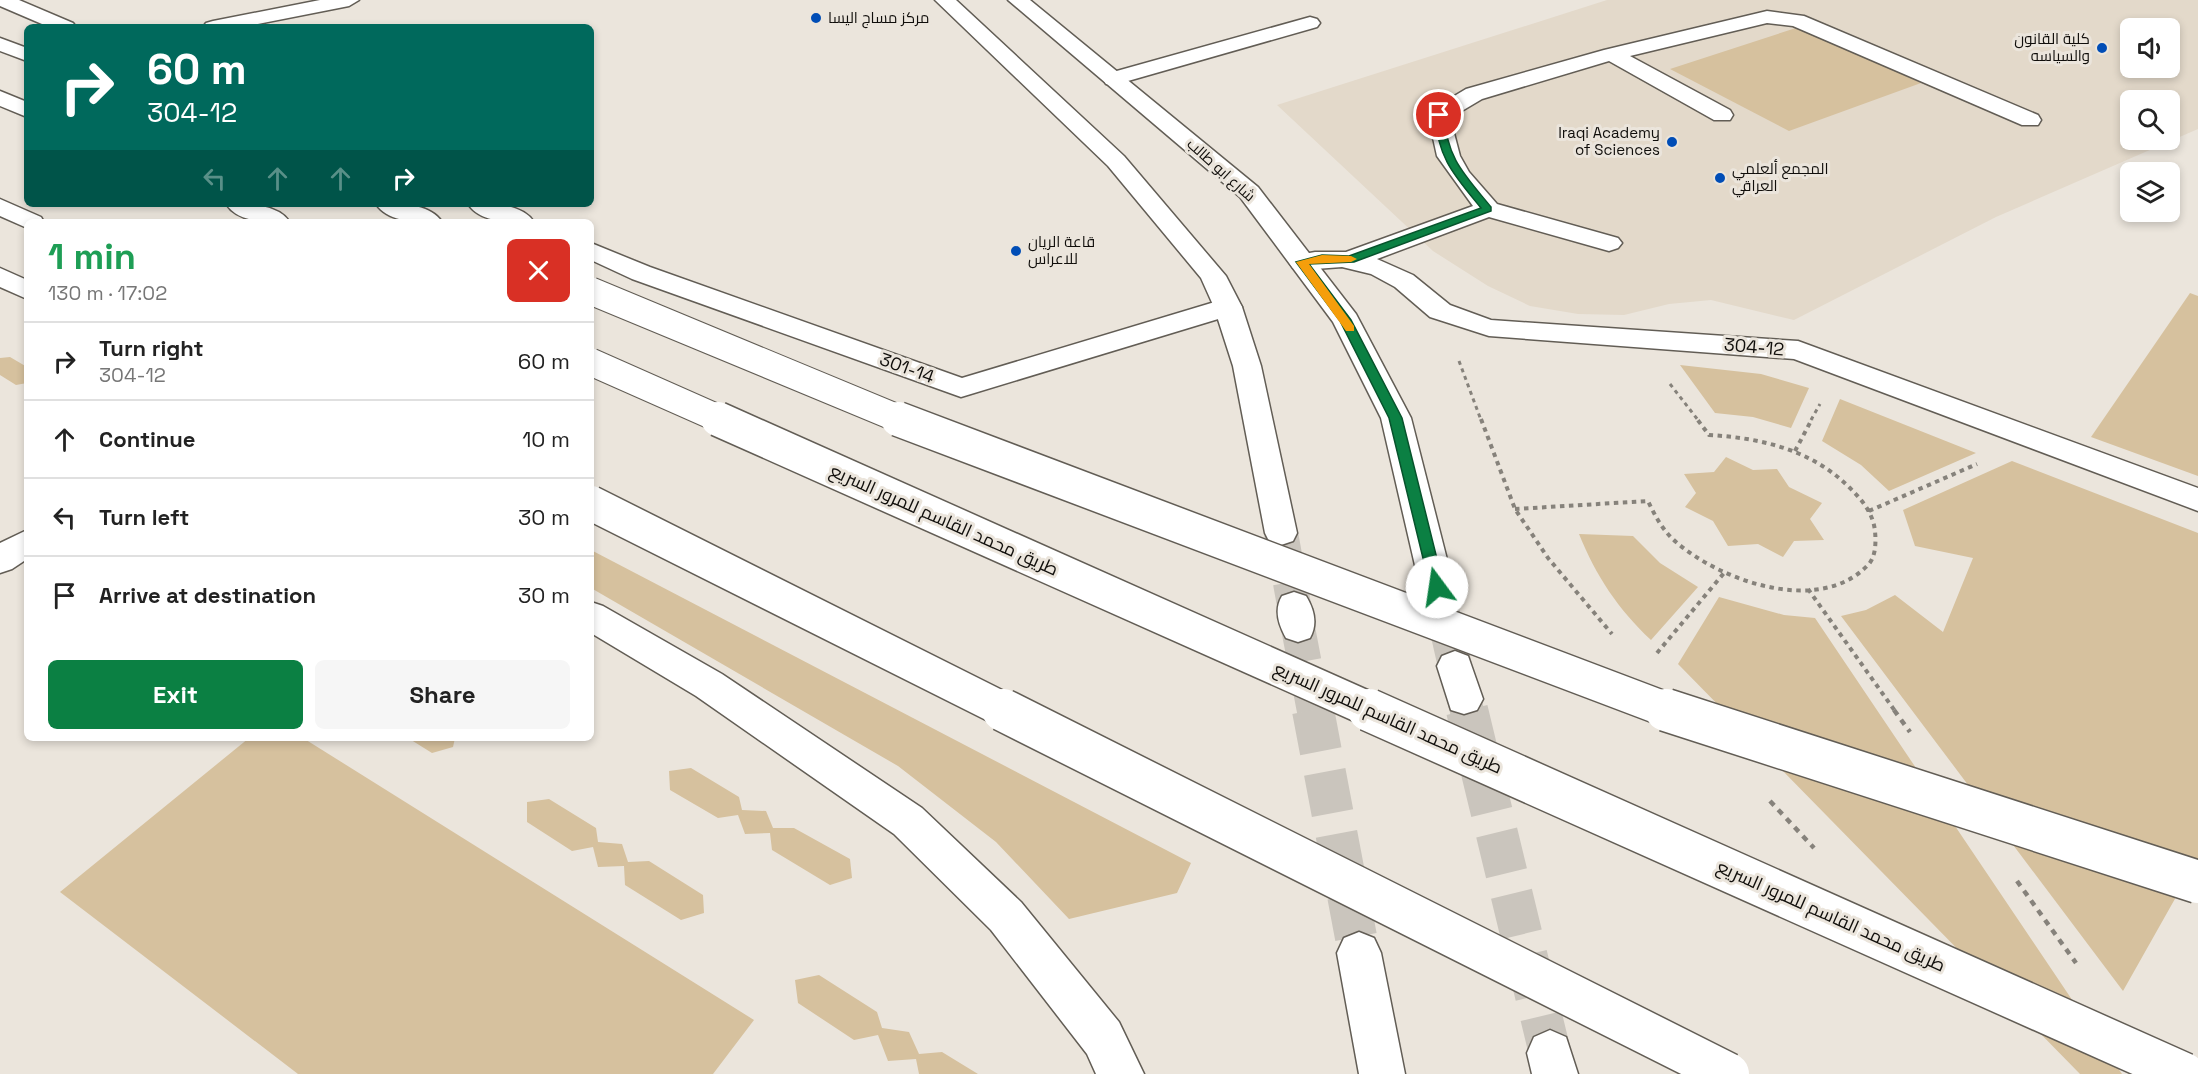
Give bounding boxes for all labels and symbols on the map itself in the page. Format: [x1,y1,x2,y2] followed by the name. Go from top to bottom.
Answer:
[828,8,929,29] place label: مركز مساج اليسا
[809,11,823,25] marker: مركز مساج اليسا
[2014,29,2090,65] place label: كلية القانون والسياسه
[2095,41,2109,55] marker: كلية القانون والسياسه
[1413,89,1464,140] pin
[1558,123,1660,159] place label: Iraqi Academy of Sciences
[1182,134,1259,207] street label: شارع ابو طالب
[1665,135,1679,149] marker: Iraqi Academy of Sciences
[1732,159,1828,198] place label: المجمع ألعلمي العراقي
[1713,171,1727,185] marker: المجمع ألعلمي العراقي
[1028,232,1095,269] place label: قاعة الريان للاعراس
[1009,244,1023,258] marker: قاعة الريان للاعراس
[1723,332,1785,361] street label: 304-12
[877,347,938,388] street label: 301-14
[826,459,1062,581] street label: طريق محمد القاسم للمرور السريع
[1405,555,1469,619] position arrow
[1270,657,1506,779] street label: طريق محمد القاسم للمرور السريع
[1713,855,1949,977] street label: طريق محمد القاسم للمرور السريع

